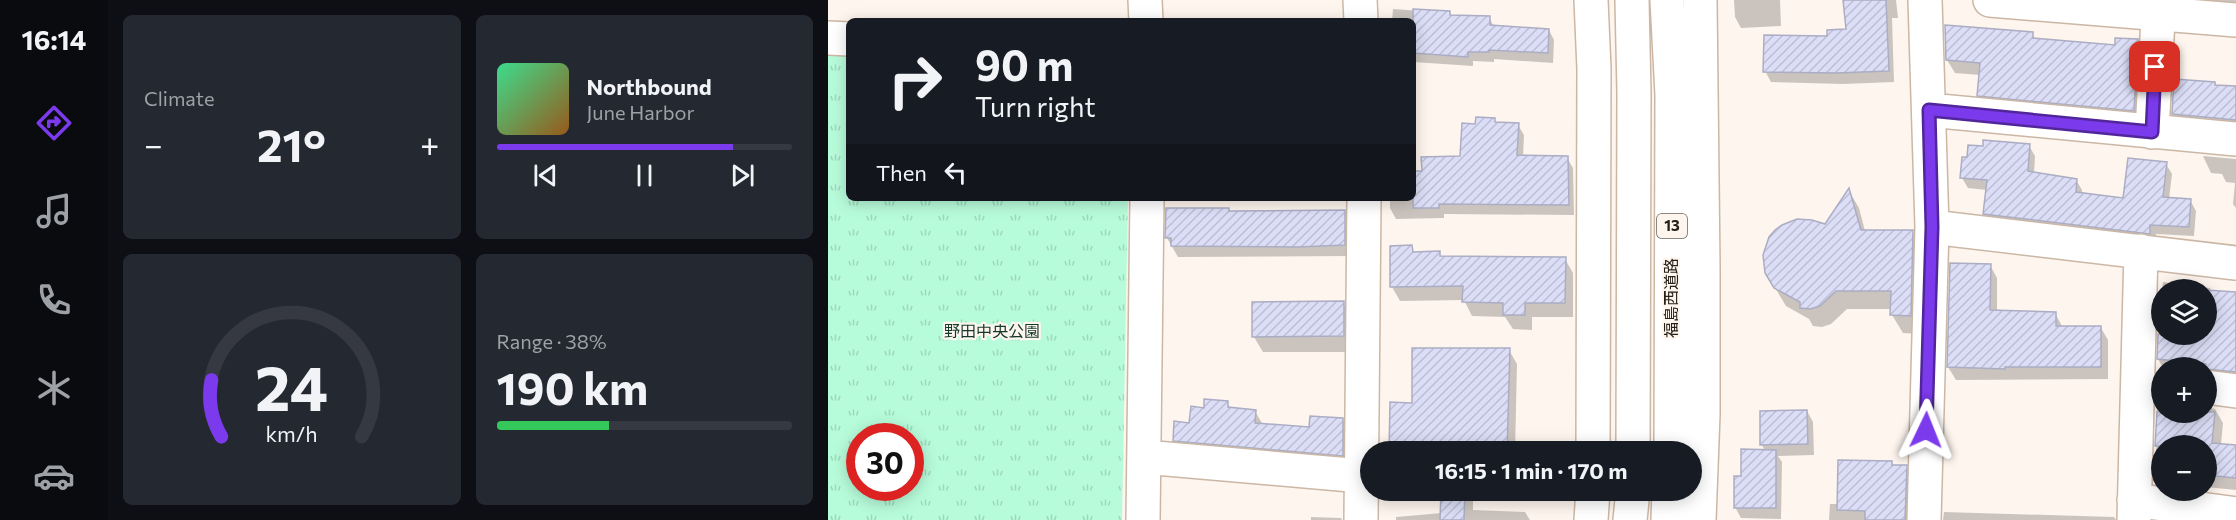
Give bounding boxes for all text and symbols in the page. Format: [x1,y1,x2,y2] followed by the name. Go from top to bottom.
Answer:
[22,23,86,56] text: 16:14
[975,38,1074,90] text: 90 m
[2129,41,2180,92] pin
[876,42,954,120] icon: right
[2138,50,2171,83] icon: arrive
[587,73,712,100] text: Northbound
[144,86,214,110] text: Climate
[975,90,1095,123] text: Turn right
[587,100,695,124] text: June Harbor
[33,102,75,144] icon: directions
[257,116,326,171] text: 21°
[144,123,163,164] text: −
[420,123,440,164] text: +
[939,156,972,189] icon: left
[529,159,562,192] icon: previous
[628,159,661,192] icon: pause
[726,159,759,192] icon: next
[876,159,927,186] text: Then
[33,190,75,232] icon: music
[1657,214,1687,238] road number: 13
[1661,258,1680,338] street label: 福島西道路
[33,279,75,321] icon: phone
[2151,279,2217,501] map controls
[2151,279,2217,345] button: layers
[944,321,1040,340] park label: 野田中央公園
[497,329,607,353] text: Range · 38%
[255,348,328,424] text: 24
[2151,357,2217,423] button: +
[497,359,648,414] text: 190 km
[33,367,75,409] icon: climate
[1894,398,1958,462] position arrow
[266,420,318,446] text: km/h
[846,423,924,501] speed limit sign: 30
[2151,435,2217,501] button: −
[33,455,75,497] icon: car
[1435,457,1627,484] text: 16:15 · 1 min · 170 m

